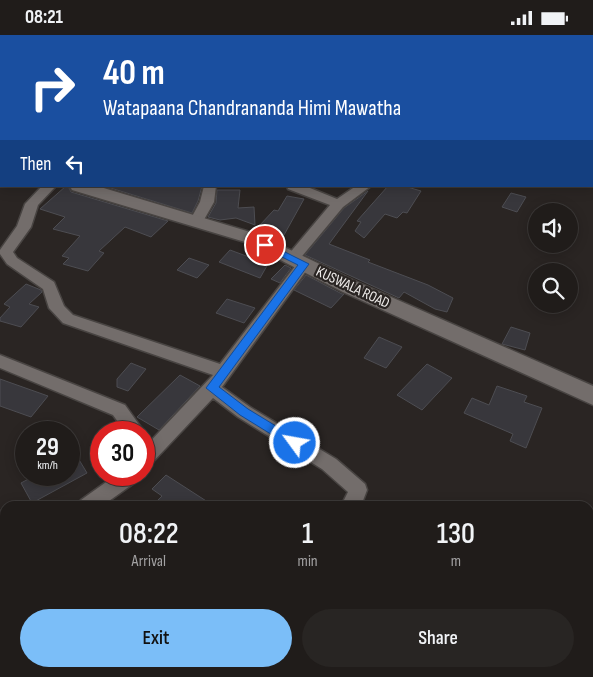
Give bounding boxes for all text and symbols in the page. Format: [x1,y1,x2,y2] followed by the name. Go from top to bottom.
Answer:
[25,6,63,29] text: 08:21
[103,52,165,95] text: 40 m
[20,55,85,120] icon: right
[103,95,401,122] text: Watapaana Chandrananda Himi Mawatha
[61,150,89,178] icon: left
[20,153,51,176] text: Then
[528,203,578,313] map controls
[528,203,578,253] button: sound
[244,224,286,266] pin
[251,231,279,259] icon: arrive
[313,262,393,313] street label: KUSWALA ROAD
[528,263,578,313] button: search
[268,416,320,468] position arrow
[90,421,155,486] speed limit sign: 30
[36,432,59,463] text: 29
[37,458,58,473] text: km/h
[119,516,179,552] text: 08:22
[302,516,313,552] text: 1
[437,516,475,552] text: 130
[132,552,166,571] text: Arrival
[298,552,318,571] text: min
[451,552,461,571] text: m
[20,609,292,667] button: Exit
[302,609,574,667] button: Share

